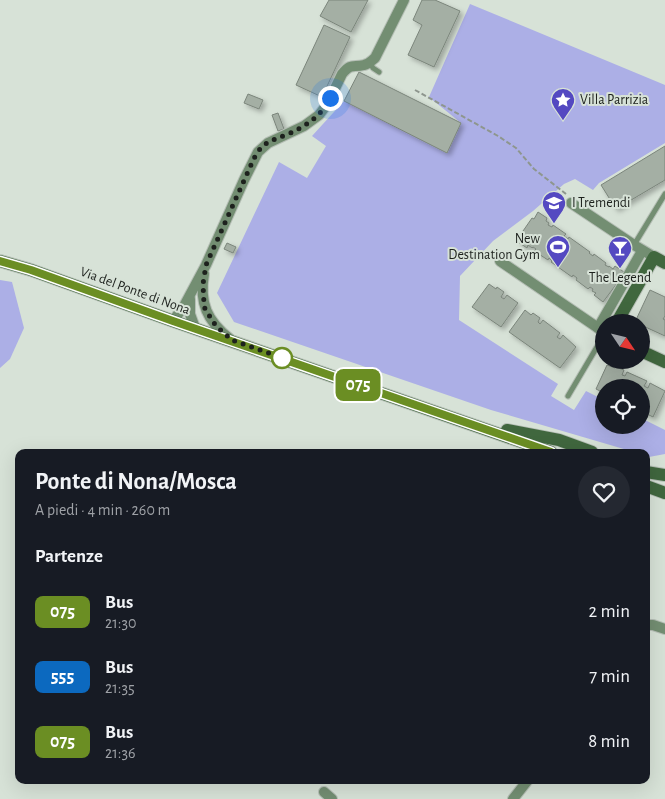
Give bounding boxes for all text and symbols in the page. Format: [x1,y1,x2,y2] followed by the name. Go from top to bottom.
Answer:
[318,86,343,111] your location
[550,87,576,121] place icon: Villa Parrizia
[580,93,649,107] place label: Villa Parrizia
[541,190,567,224] school or university icon: I Tremendi
[572,196,631,210] place label: I Tremendi
[448,232,541,262] place label: New Destination Gym
[545,234,571,268] sports icon: New Destination Gym
[607,235,633,269] bar icon: The Legend
[78,265,192,318] street label: Via del Ponte di Nona
[589,271,651,285] place label: The Legend
[595,314,650,369] north arrow
[595,314,650,434] map controls
[271,347,293,369] unlabelled marker
[329,369,387,401] line badge: 075
[346,376,370,394] text: 075
[595,379,650,434] button: locate
[578,466,630,518] button: heart
[35,470,237,494] text: Ponte di Nona/Mosca
[35,502,170,518] text: A piedi · 4 min · 260 m
[35,547,103,566] text: Partenze
[105,593,133,612] text: Bus
[589,602,630,621] text: 2 min
[50,603,75,621] text: 075
[105,615,137,631] text: 21:30
[105,658,133,677] text: Bus
[589,667,630,686] text: 7 min
[51,668,74,686] text: 555
[105,680,135,696] text: 21:35
[105,723,133,742] text: Bus
[588,732,630,751] text: 8 min
[50,733,75,751] text: 075
[105,745,136,761] text: 21:36

